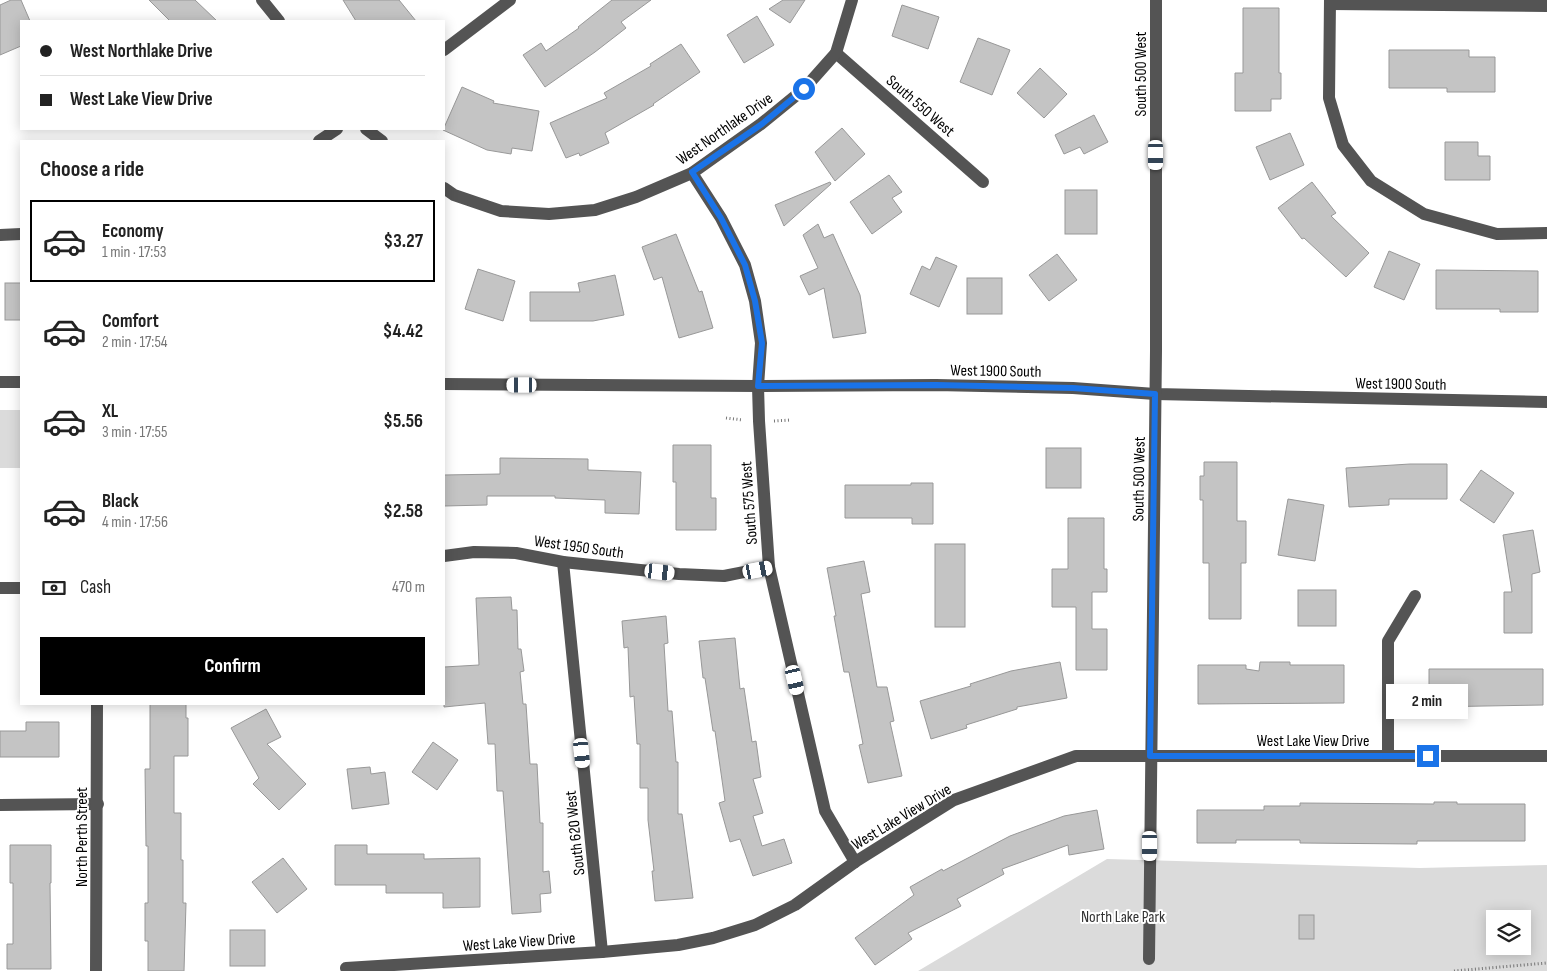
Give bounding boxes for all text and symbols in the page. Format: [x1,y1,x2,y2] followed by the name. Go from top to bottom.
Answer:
[1132,31,1151,116] street label: South 500 West
[70,40,213,63] text: West Northlake Drive
[882,71,958,141] street label: South 550 West
[793,78,815,100] route start
[70,88,213,111] text: West Lake View Drive
[673,89,777,169] street label: West Northlake Drive
[1148,140,1163,170] car
[40,156,144,183] text: Choose a ride
[42,219,87,264] icon: car
[102,220,164,243] text: Economy
[383,230,423,253] text: $3.27
[102,243,167,262] text: 1 min · 17:53
[42,309,87,354] icon: car
[102,310,159,333] text: Comfort
[383,320,423,343] text: $4.42
[102,333,168,352] text: 2 min · 17:54
[950,361,1042,382] street label: West 1900 South
[1355,374,1447,395] street label: West 1900 South
[507,378,537,393] car
[42,399,87,444] icon: car
[102,400,118,423] text: XL
[383,410,423,433] text: $5.56
[102,423,167,442] text: 3 min · 17:55
[1129,436,1150,522] street label: South 500 West
[737,461,762,545] street label: South 575 West
[42,489,87,534] icon: car
[102,490,139,513] text: Black
[383,500,423,523] text: $2.58
[102,513,168,532] text: 4 min · 17:56
[533,532,625,563] street label: West 1950 South
[741,560,774,580] car
[644,563,675,581] car
[40,574,68,602] icon: cash
[80,576,111,599] text: Cash
[392,578,425,597] text: 470 m
[40,637,425,695] button: Confirm
[784,664,805,696] car
[1387,684,1469,718] callout: 2 min
[1412,692,1442,711] text: 2 min
[1257,732,1369,751] street label: West Lake View Drive
[572,737,591,769] car
[1417,745,1439,767] route end
[849,780,955,854] street label: West Lake View Drive
[73,787,92,887] street label: North Perth Street
[562,789,589,876] street label: South 620 West
[1142,831,1157,861] car
[1081,908,1165,927] park label: North Lake Park
[1486,910,1531,955] map controls
[1486,910,1531,955] button: layers
[462,929,576,956] street label: West Lake View Drive

